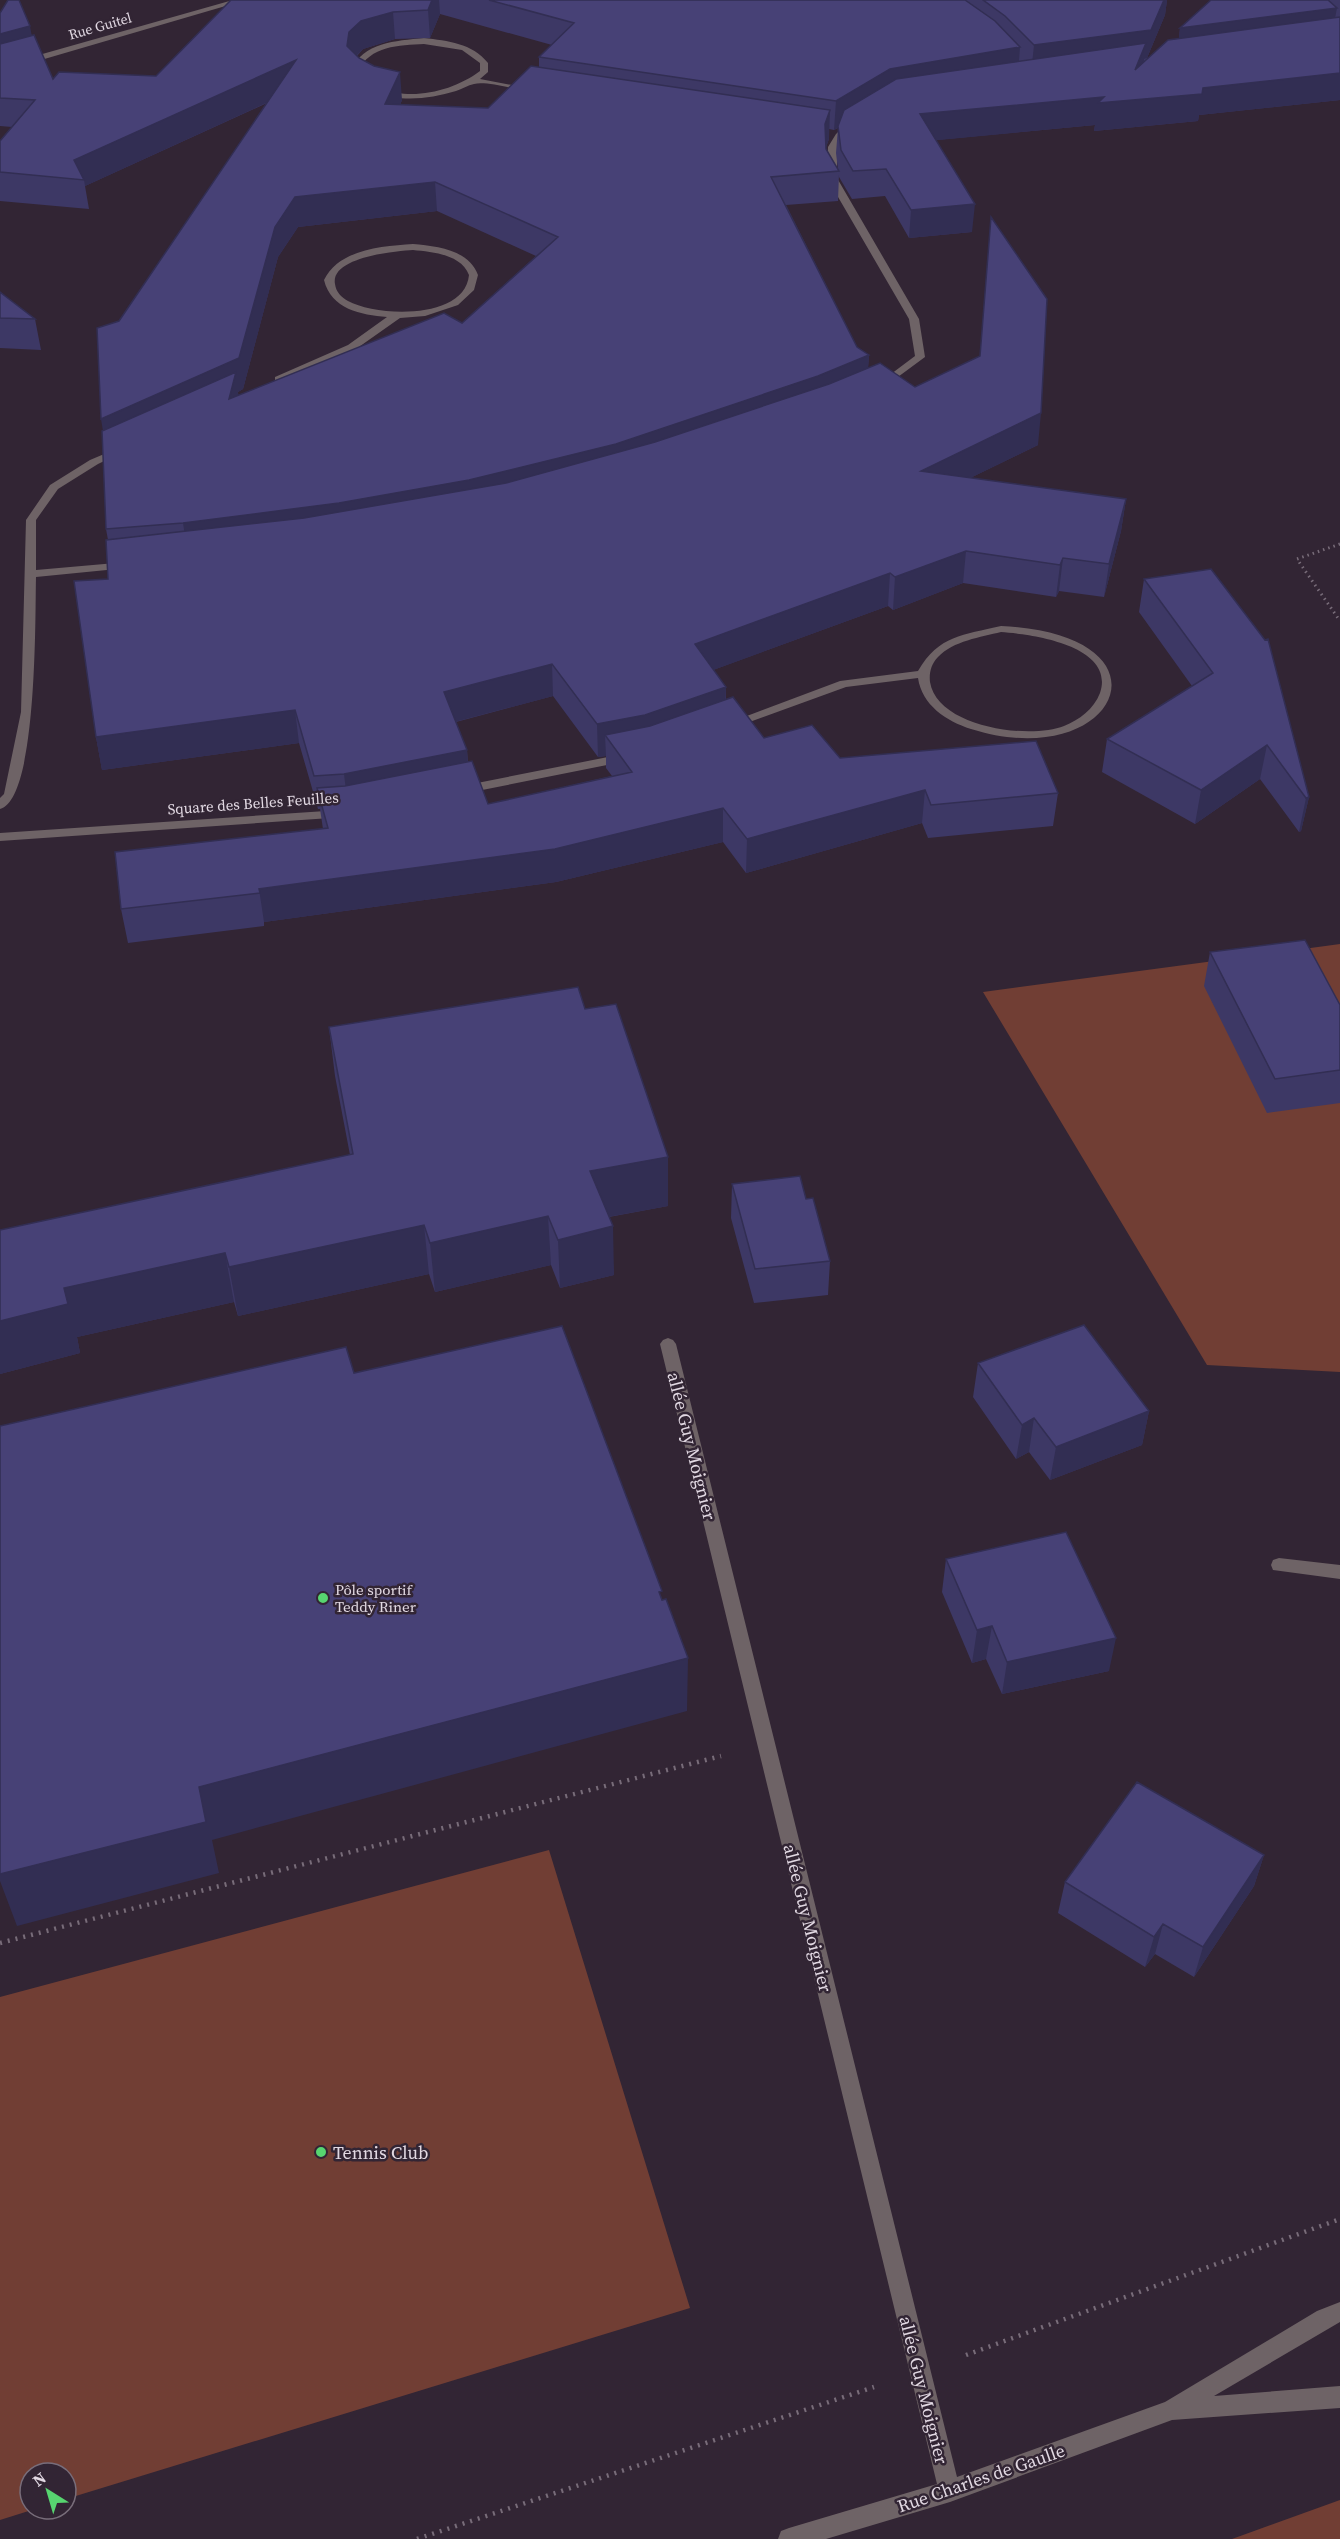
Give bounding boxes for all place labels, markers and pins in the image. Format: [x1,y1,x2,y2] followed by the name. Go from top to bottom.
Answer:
[335,1579,417,1617] place label: Pôle sportif Teddy Riner
[316,1591,330,1605] marker: Pôle sportif Teddy Riner
[333,2140,428,2165] place label: Tennis Club
[314,2145,328,2159] marker: Tennis Club

